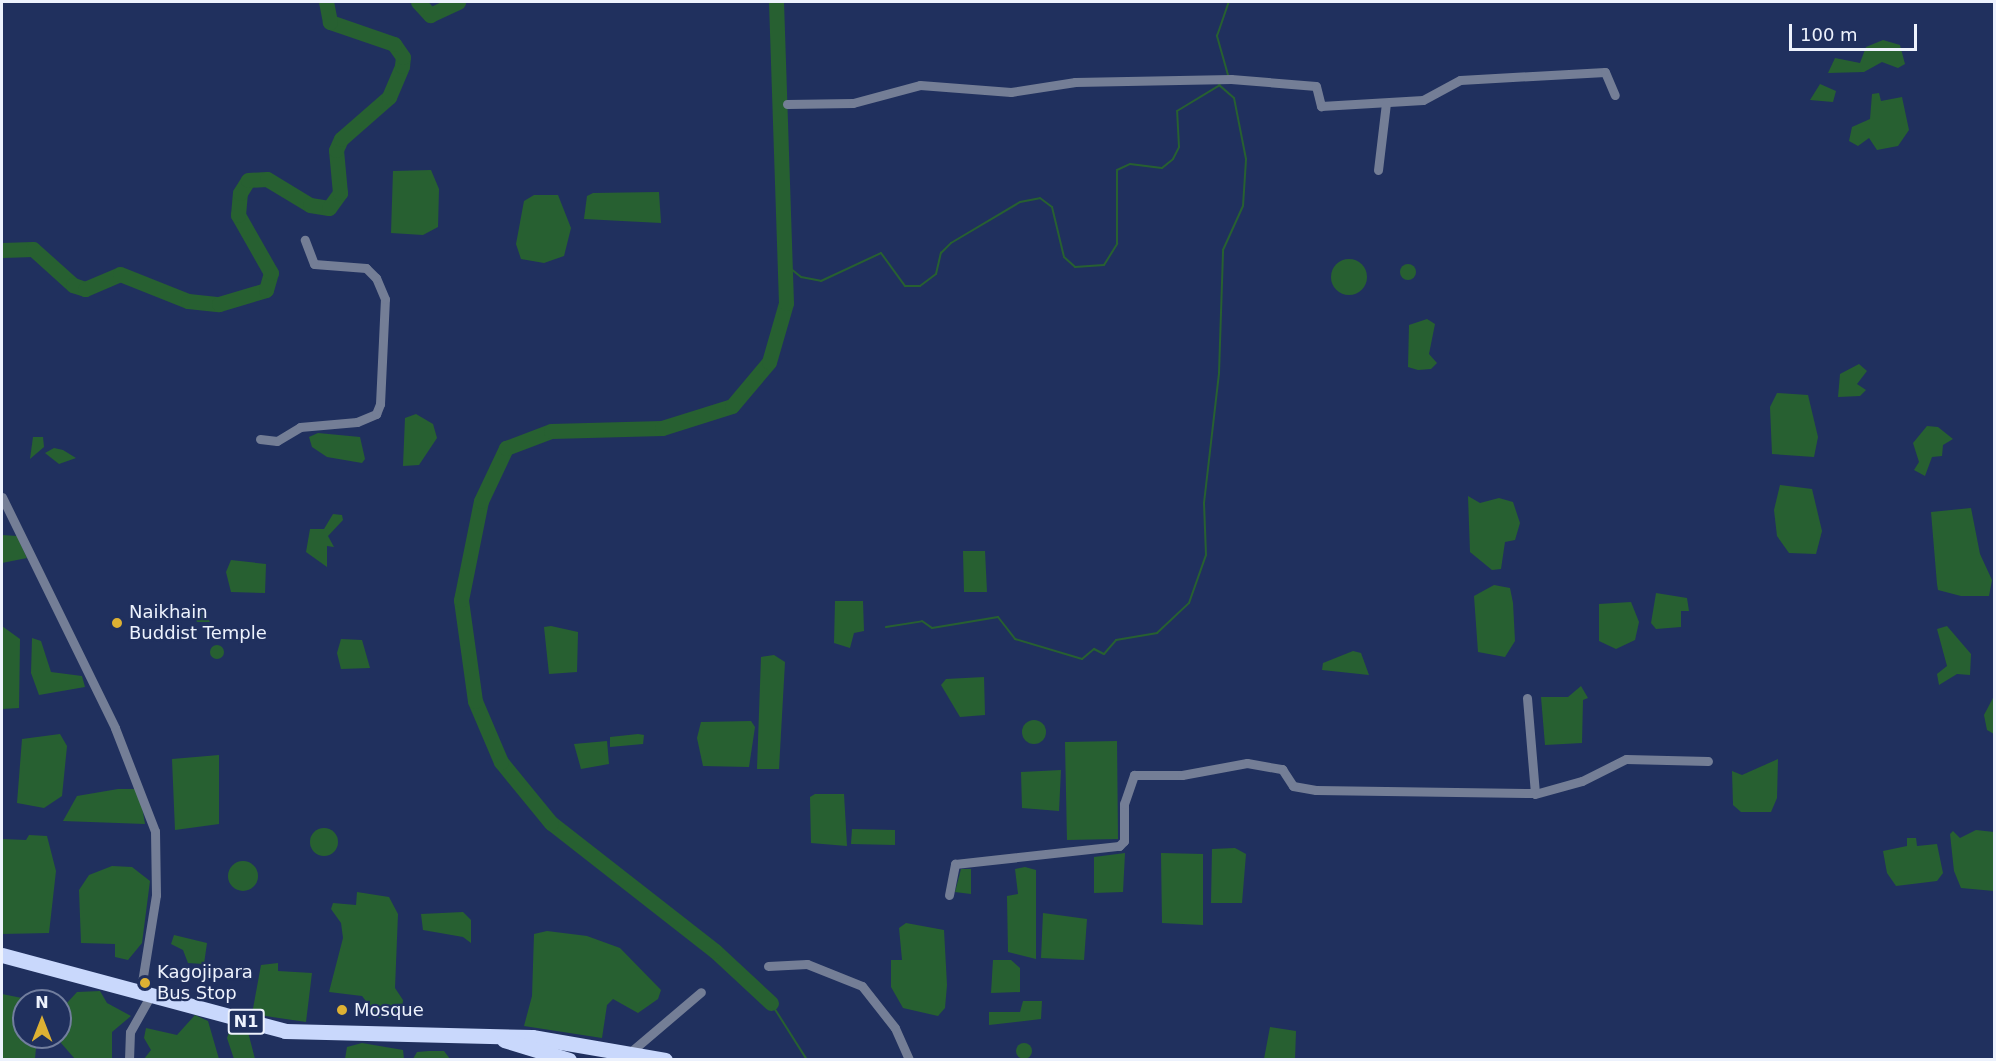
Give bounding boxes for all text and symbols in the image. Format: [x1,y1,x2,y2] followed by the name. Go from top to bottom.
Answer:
[1792,12,1920,50] scale bar
[1800,24,1858,45] text: 100 m
[129,602,267,644] place label: Naikhain Buddist Temple
[110,616,124,630] marker: Naikhain Buddist Temple
[157,962,253,1004] place label: Kagojipara Bus Stop
[138,976,152,990] marker: Kagojipara Bus Stop
[12,989,72,1049] north arrow
[35,993,49,1012] text: N
[354,999,424,1021] place label: Mosque
[335,1003,349,1017] marker: Mosque
[226,1009,266,1035] road number: N1

